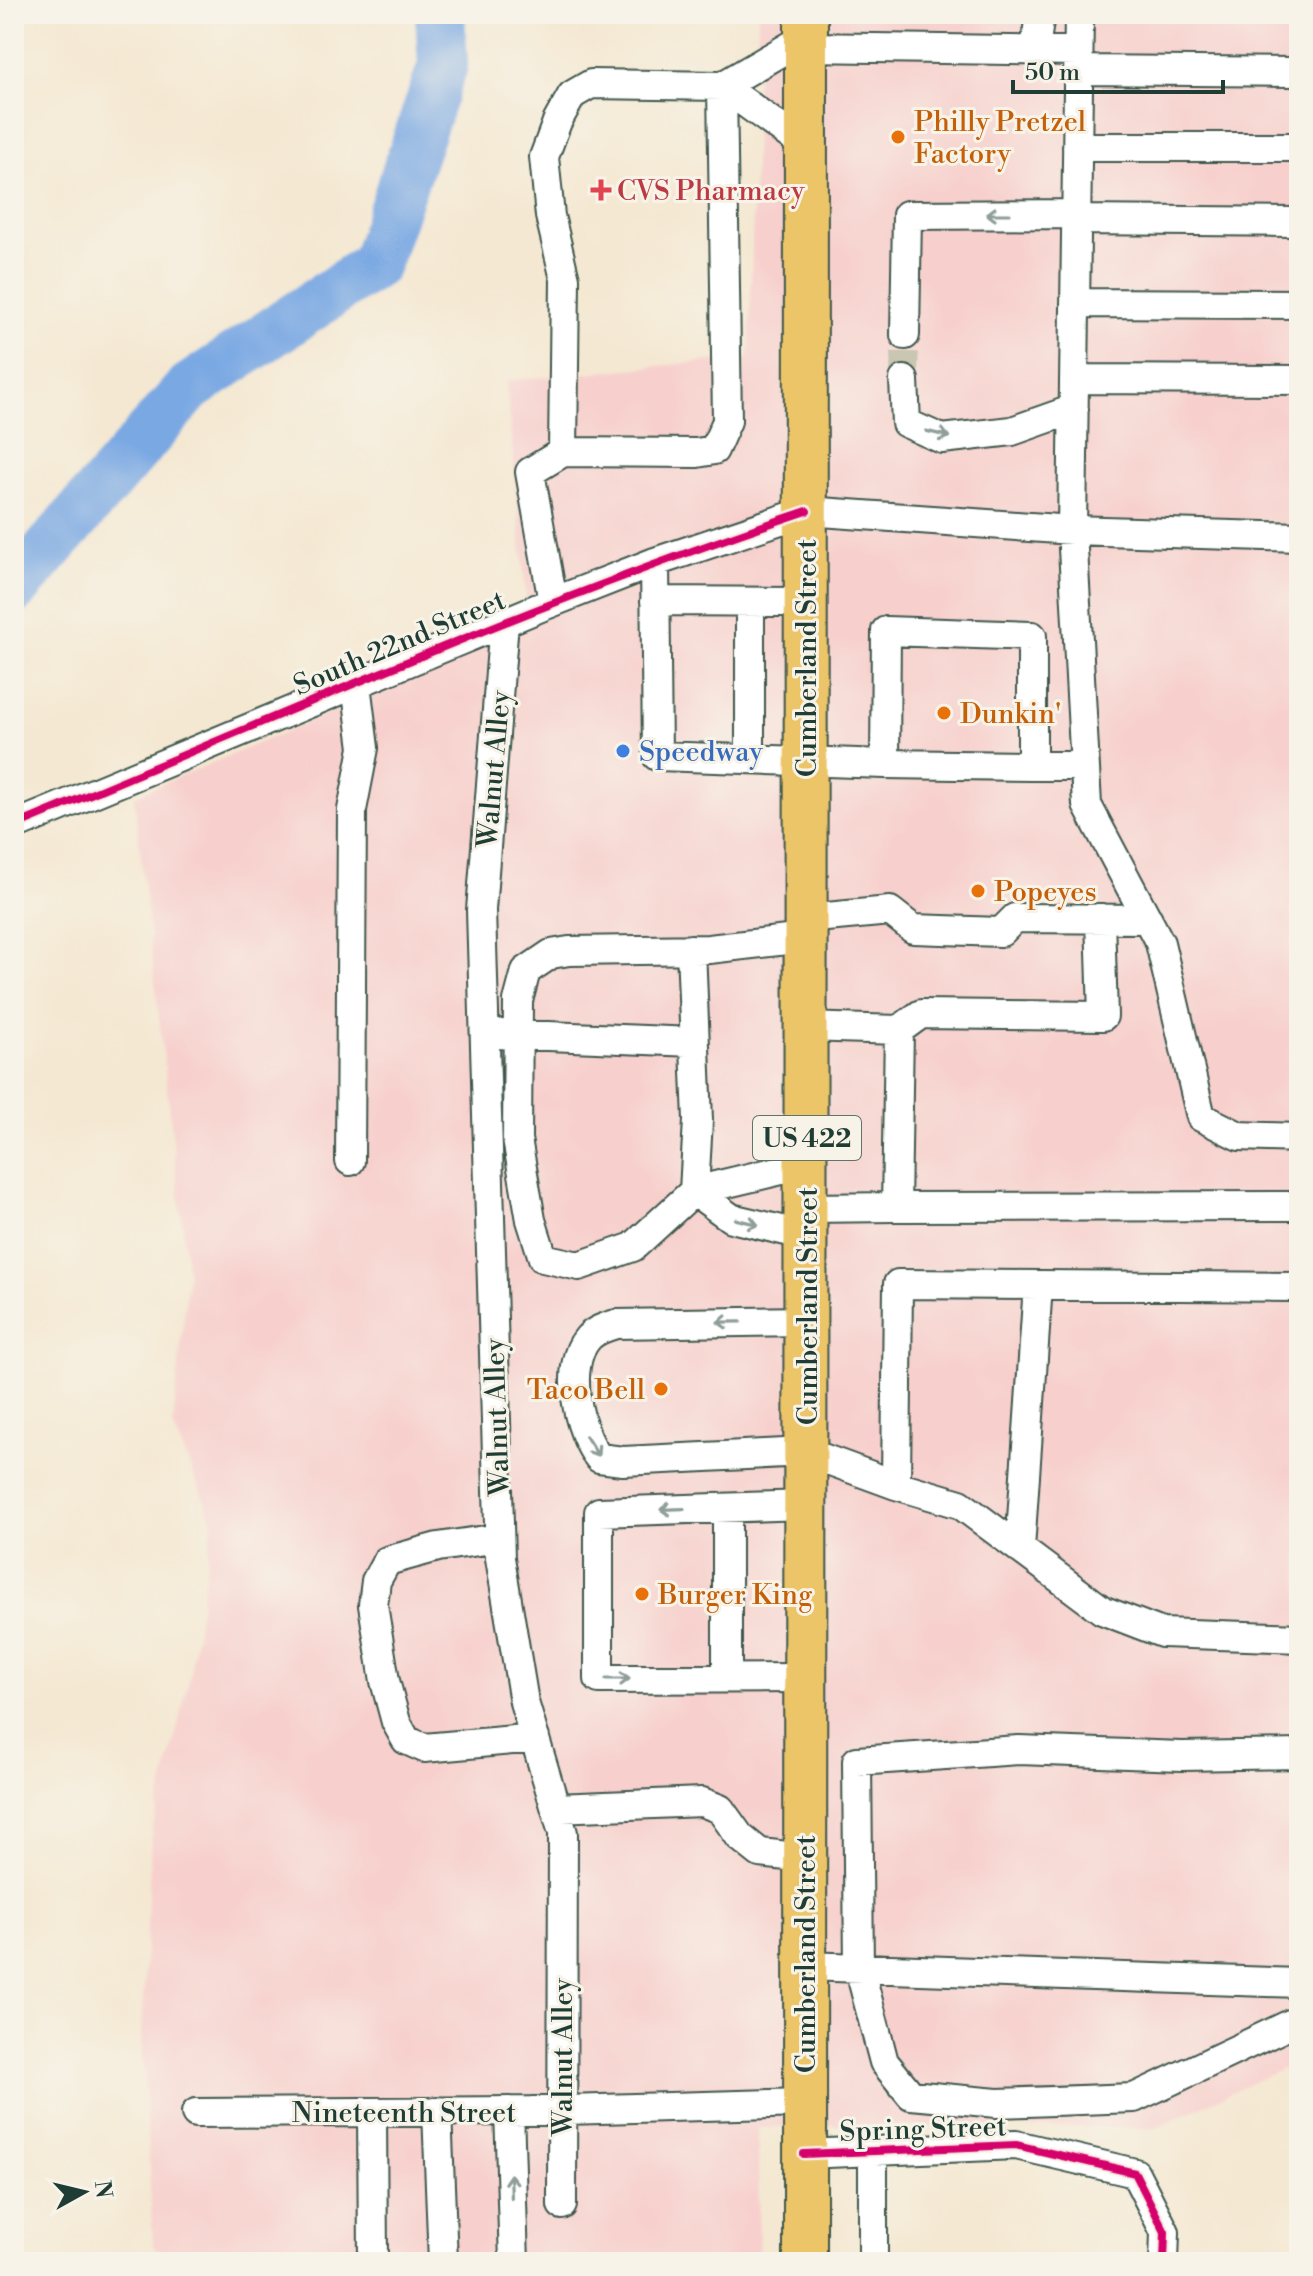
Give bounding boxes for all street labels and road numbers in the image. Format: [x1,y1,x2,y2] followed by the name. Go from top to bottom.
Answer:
[790,539,825,777] street label: Cumberland Street
[288,583,511,704] street label: South 22nd Street
[470,689,519,850] street label: Walnut Alley
[753,1116,861,1160] road number: US 422
[791,1187,826,1425] street label: Cumberland Street
[477,1337,518,1497] street label: Walnut Alley
[789,1835,824,2073] street label: Cumberland Street
[546,1978,581,2137] street label: Walnut Alley
[292,2096,516,2131] street label: Nineteenth Street
[839,2109,1007,2150] street label: Spring Street

